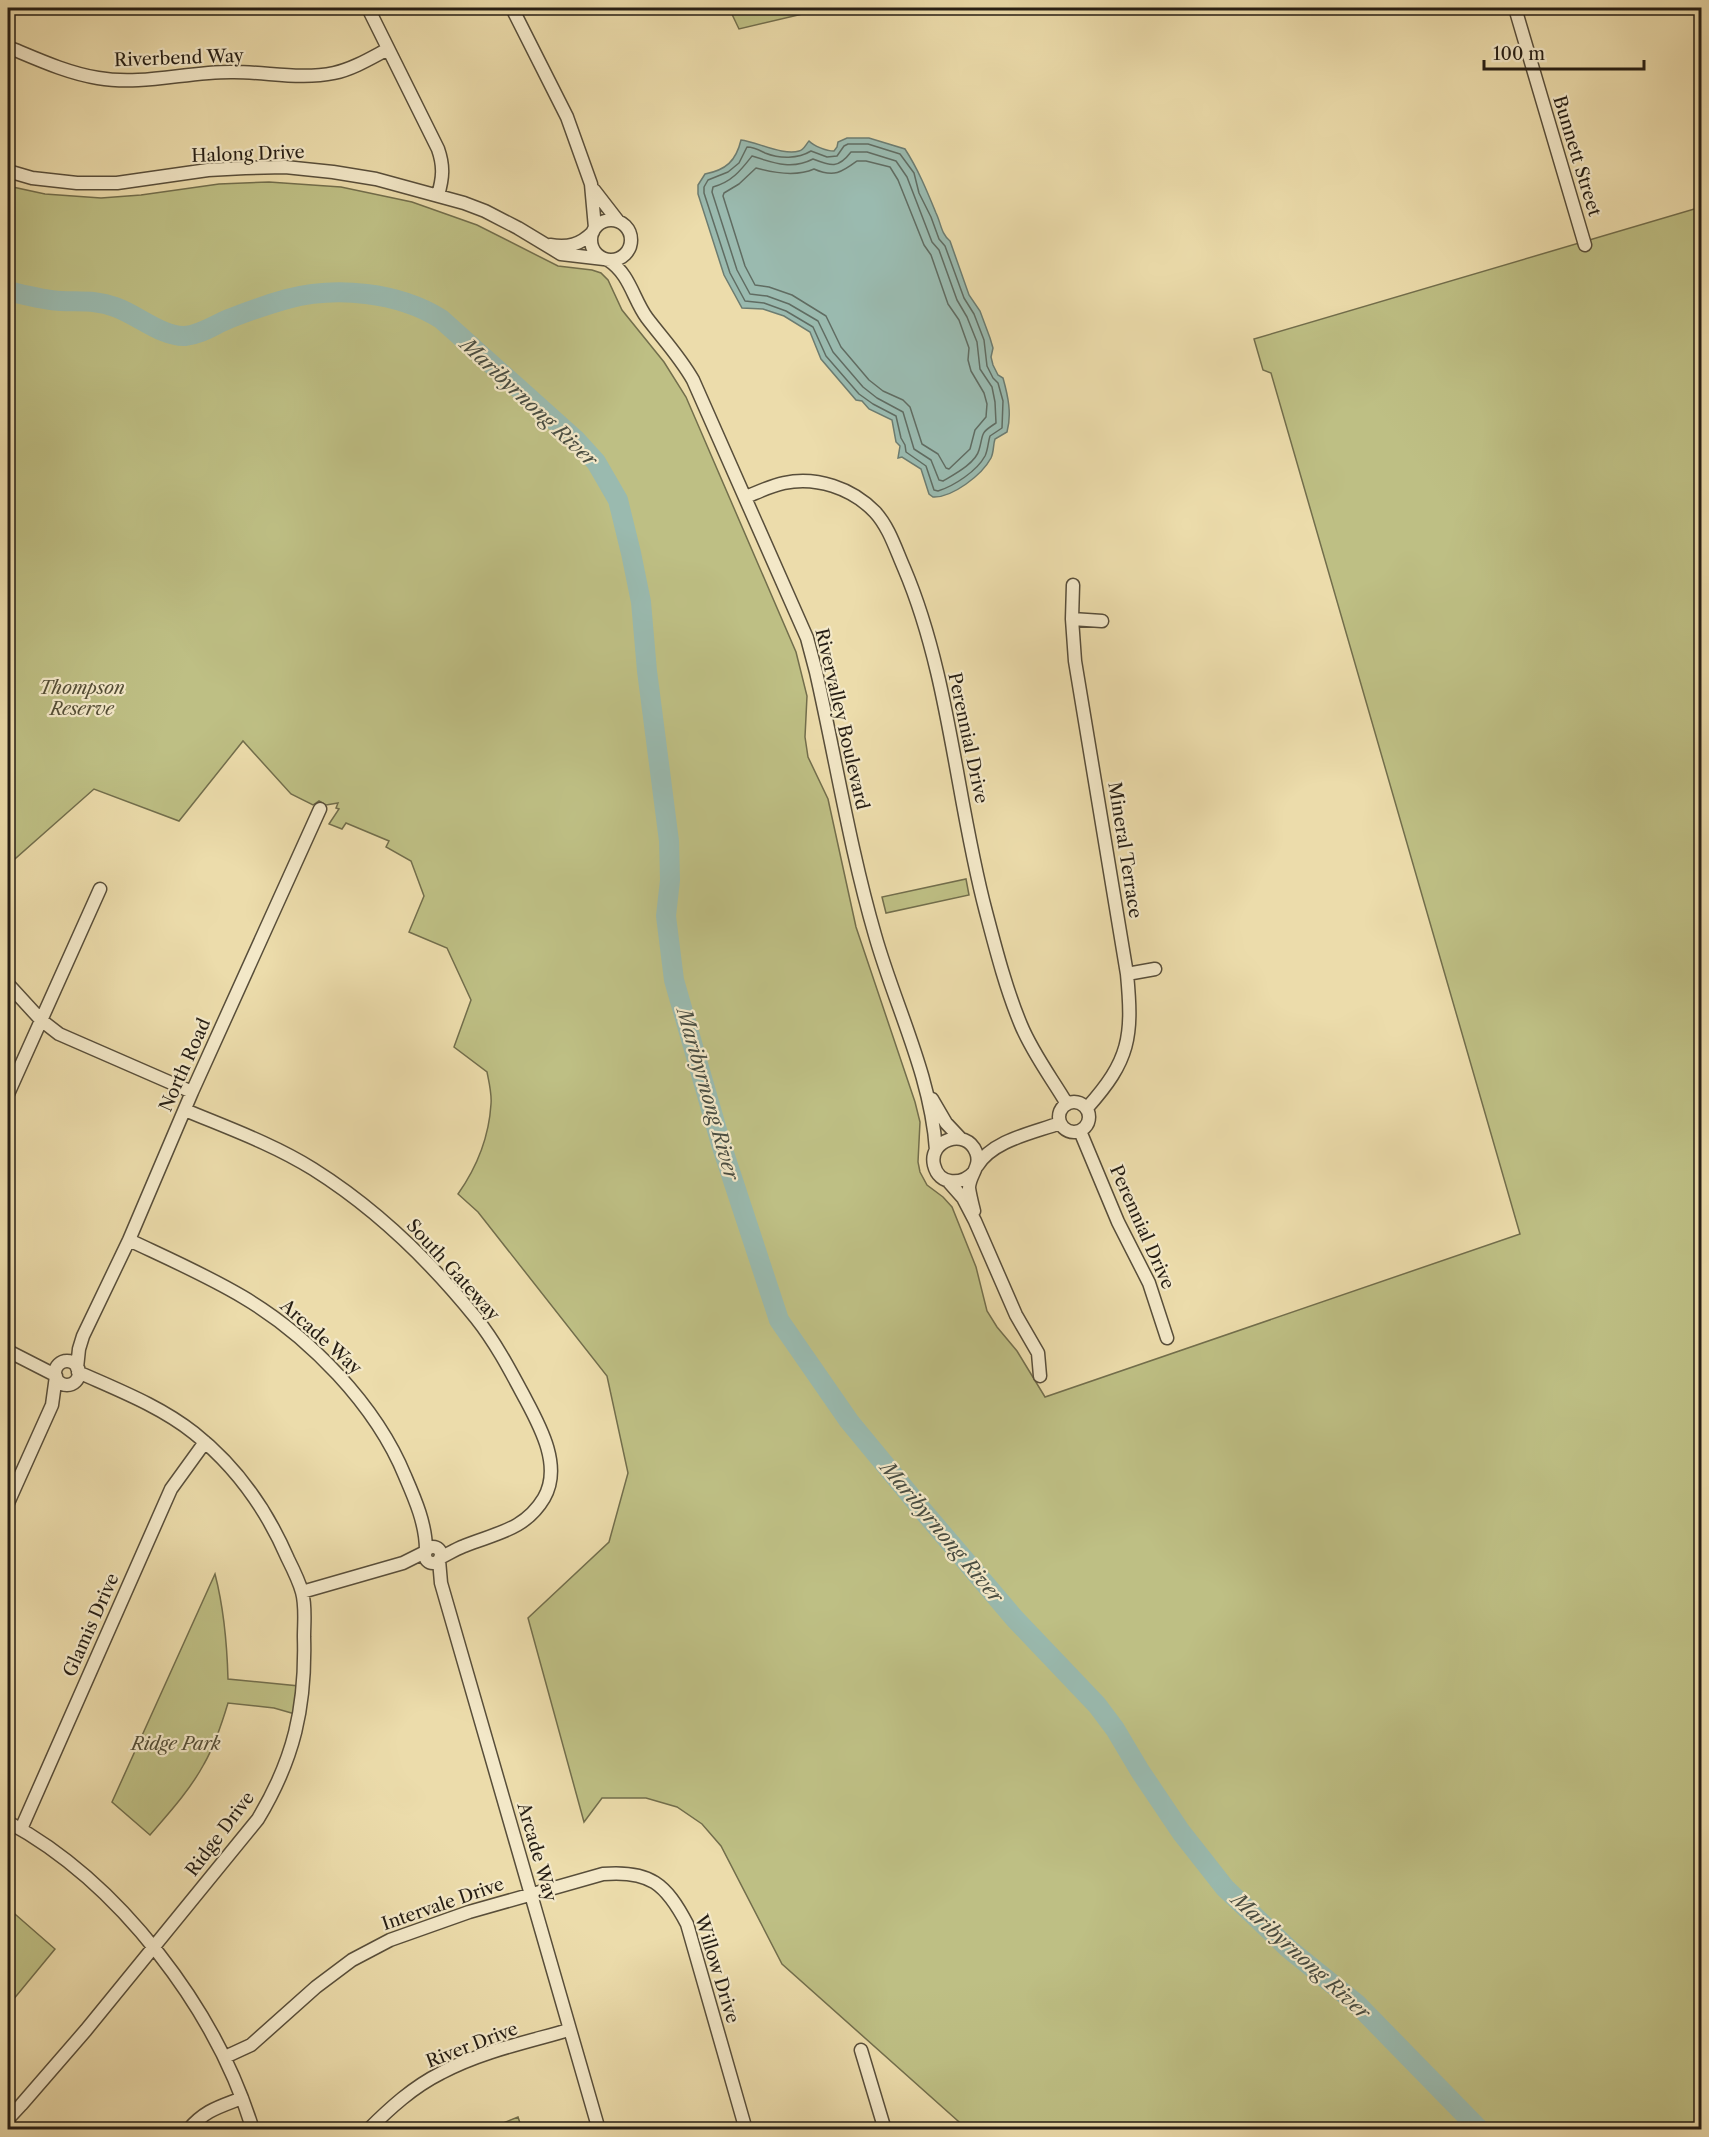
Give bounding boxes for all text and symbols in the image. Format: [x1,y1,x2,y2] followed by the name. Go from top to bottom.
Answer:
[1484,33,1644,71] scale bar
[1493,43,1545,65] text: 100 m
[114,45,245,71] street label: Riverbend Way
[1548,93,1606,219] street label: Bunnett Street
[191,141,305,167] street label: Halong Drive
[454,331,603,473] water label: Maribyrnong River
[810,626,874,812] street label: Rivervalley Boulevard
[943,670,993,806] street label: Perennial Drive
[39,677,125,720] park label: Thompson Reserve
[1103,780,1147,920] street label: Mineral Terrace
[671,1003,744,1184] water label: Maribyrnong River
[155,1015,215,1115] street label: North Road
[1105,1162,1179,1292] street label: Perennial Drive
[402,1215,505,1326] street label: South Gateway
[275,1294,367,1380] street label: Arcade Way
[874,1455,1009,1609] water label: Maribyrnong River
[58,1570,124,1680] street label: Glamis Drive
[129,1733,221,1755] park label: Ridge Park
[181,1787,259,1881] street label: Ridge Drive
[512,1799,562,1905] street label: Arcade Way
[379,1873,507,1935] street label: Intervale Drive
[1225,1886,1376,2026] water label: Maribyrnong River
[690,1911,744,2026] street label: Willow Drive
[423,2017,521,2073] street label: River Drive

